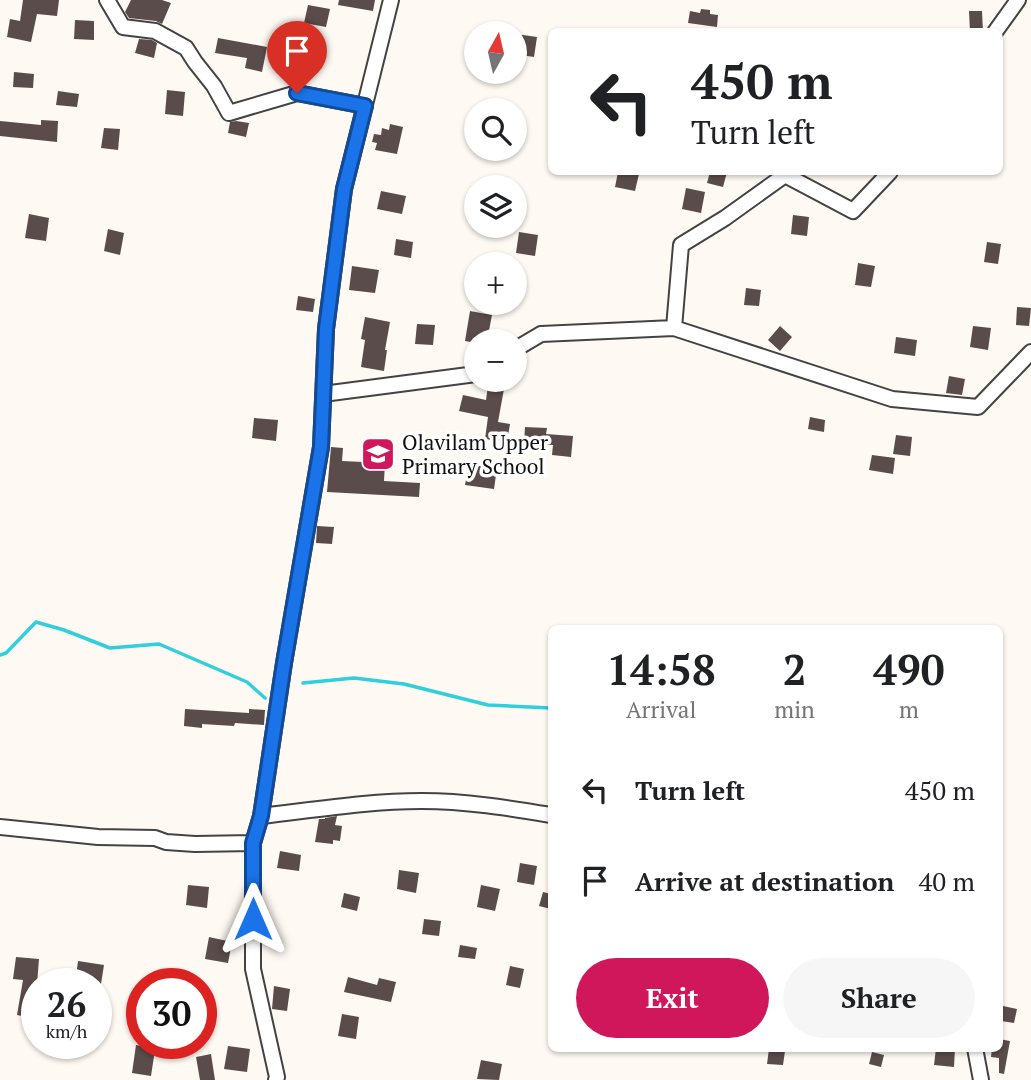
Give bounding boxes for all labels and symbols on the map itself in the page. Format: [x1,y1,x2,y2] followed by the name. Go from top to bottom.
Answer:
[267,21,327,93] pin
[464,21,527,84] north arrow
[402,428,548,480] place label: Olavilam Upper Primary School
[359,435,397,473] school or university icon: Olavilam Upper Primary School
[216,882,290,956] position arrow
[126,968,217,1059] speed limit sign: 30

